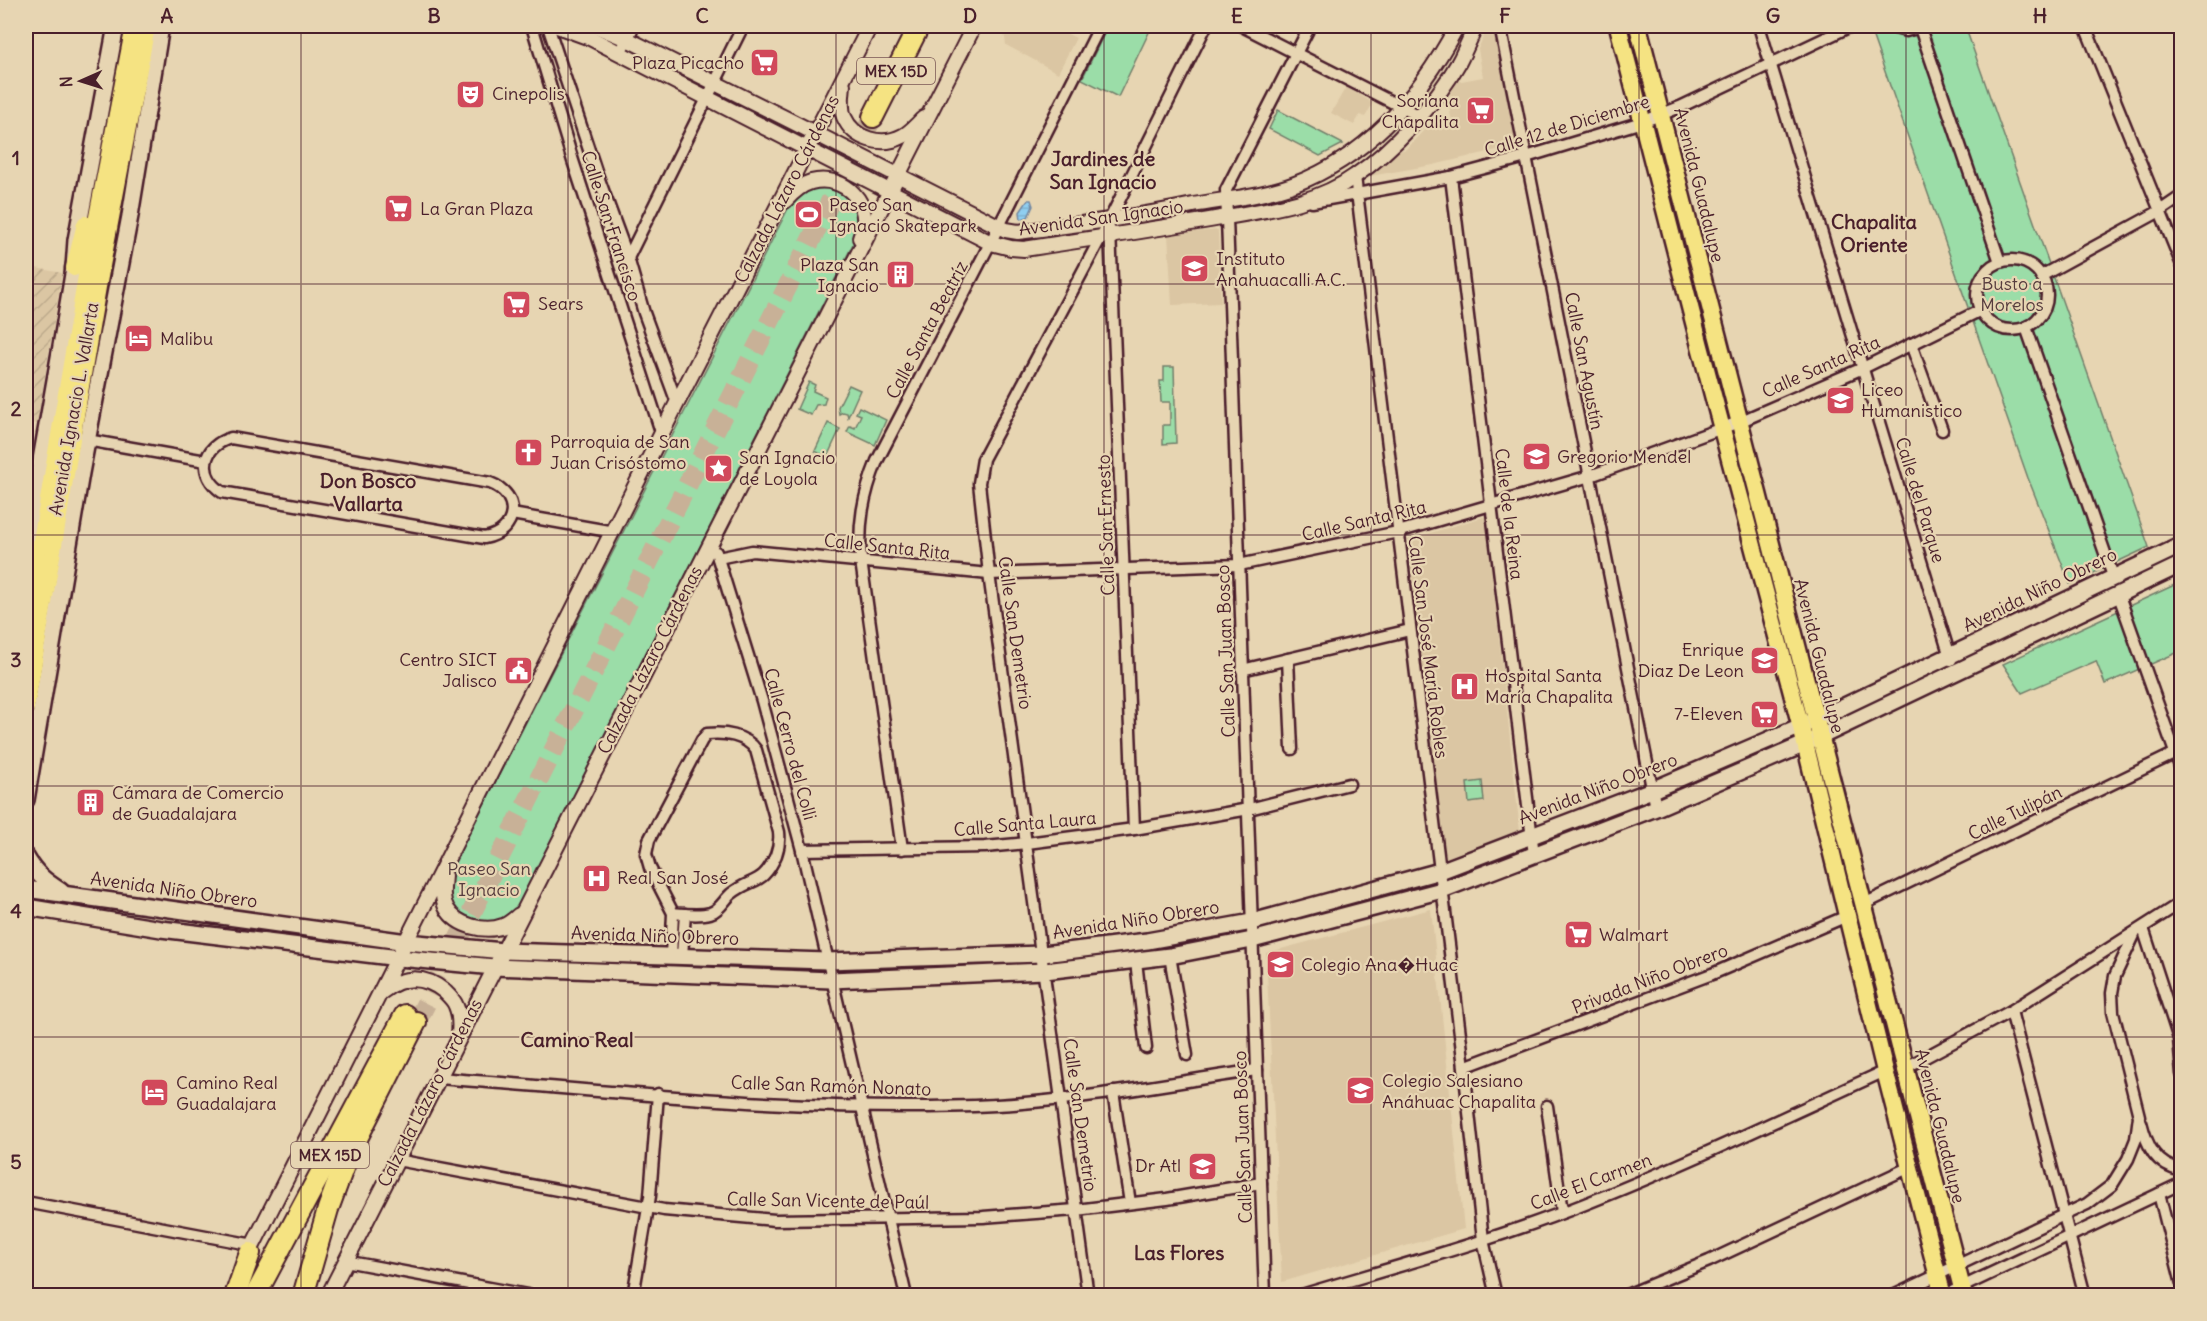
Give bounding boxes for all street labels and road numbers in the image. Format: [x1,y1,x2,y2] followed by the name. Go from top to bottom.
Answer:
[857,58,935,84] road number: MEX 15D
[1481,89,1652,162] street label: Calle 12 de Diciembre
[729,91,844,287] street label: Calzada Lázaro Cárdenas
[1669,105,1730,265] street label: Avenida Guadalupe
[576,148,647,304] street label: Calle San Francisco
[1017,195,1185,240] street label: Avenida San Ignacio
[880,256,973,403] street label: Calle Santa Beatríz
[1560,290,1609,432] street label: Calle San Agustín
[43,301,104,517] street label: Avenida Ignacio L. Vallarta
[1758,330,1883,403] street label: Calle Santa Rita
[1890,434,1951,566] street label: Calle del Parque
[1490,447,1529,581] street label: Calle de la Reina
[1092,454,1119,596] street label: Calle San Ernesto
[1299,495,1428,546] street label: Calle Santa Rita
[823,528,951,565] street label: Calle Santa Rita
[1403,534,1454,760] street label: Calle San José María Robles
[1959,542,2120,637] street label: Avenida Niño Obrero
[993,555,1038,711] street label: Calle San Demetrio
[592,562,707,758] street label: Calzada Lázaro Cárdenas
[1211,564,1240,738] street label: Calle San Juan Bosco
[1789,576,1850,736] street label: Avenida Guadalupe
[759,665,822,822] street label: Calle Cerro del Colli
[1515,748,1681,829] street label: Avenida Niño Obrero
[1964,780,2066,845] street label: Calle Tulipán
[953,806,1097,841] street label: Calle Santa Laura
[89,866,259,913] street label: Avenida Niño Obrero
[1051,895,1221,944] street label: Avenida Niño Obrero
[570,921,740,950] street label: Avenida Niño Obrero
[1569,938,1731,1019] street label: Privada Niño Obrero
[372,995,487,1191] street label: Calzada Lázaro Cárdenas
[1058,1037,1103,1193] street label: Calle San Demetrio
[1910,1046,1971,1206] street label: Avenida Guadalupe
[1228,1050,1257,1224] street label: Calle San Juan Bosco
[730,1071,932,1100] street label: Calle San Ramón Nonato
[291,1142,369,1168] road number: MEX 15D
[1527,1148,1655,1215] street label: Calle El Carmen
[727,1187,929,1214] street label: Calle San Vicente de Paúl

